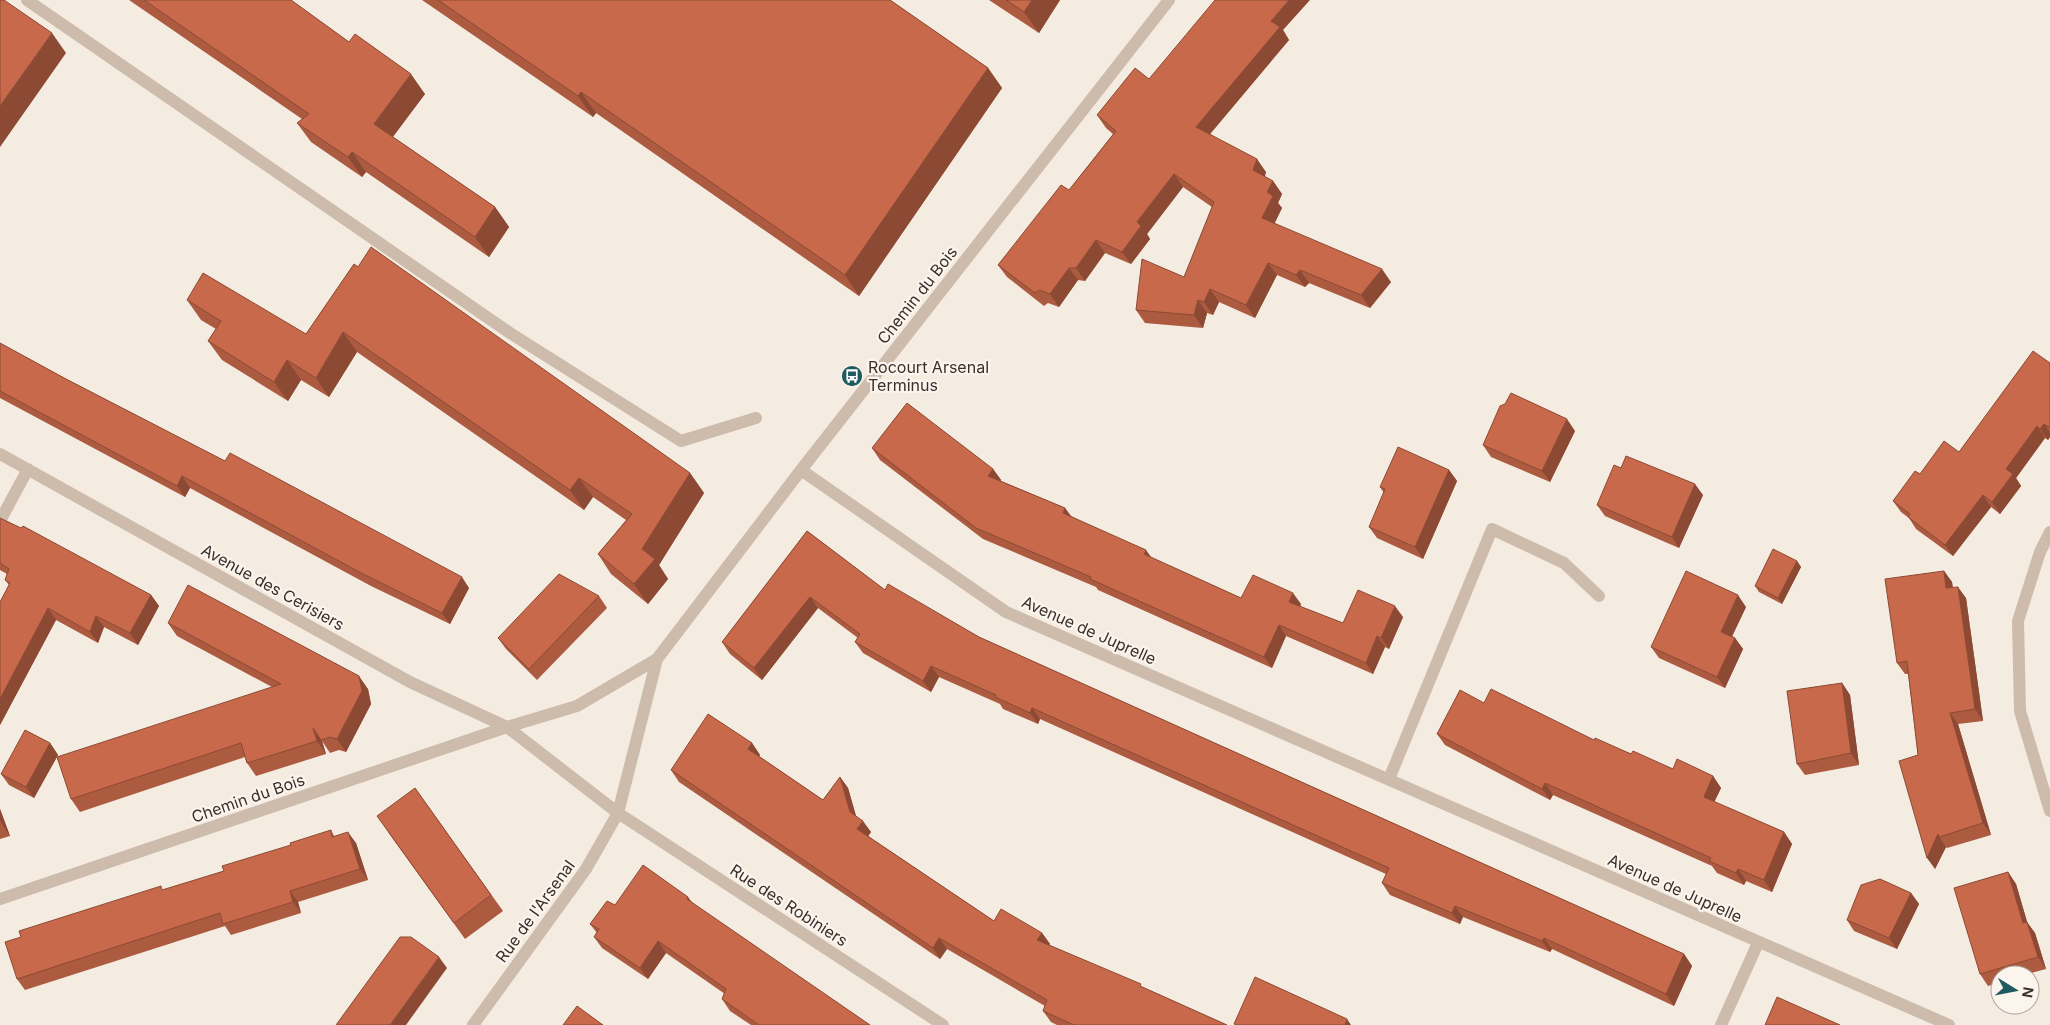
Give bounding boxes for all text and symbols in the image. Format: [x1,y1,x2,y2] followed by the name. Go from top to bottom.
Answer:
[873,242,961,348] street label: Chemin du Bois
[868,357,989,395] place label: Rocourt Arsenal Terminus
[840,364,864,388] bus stop icon: Rocourt Arsenal Terminus
[198,539,348,635] street label: Avenue des Cerisiers
[1019,591,1159,669] street label: Avenue de Juprelle
[189,769,307,827] street label: Chemin du Bois
[1605,849,1745,927] street label: Avenue de Juprelle
[491,856,579,966] street label: Rue de l'Arsenal
[726,860,852,950] street label: Rue des Robiniers
[1990,965,2040,1015] north arrow
[2019,986,2038,999] text: N

